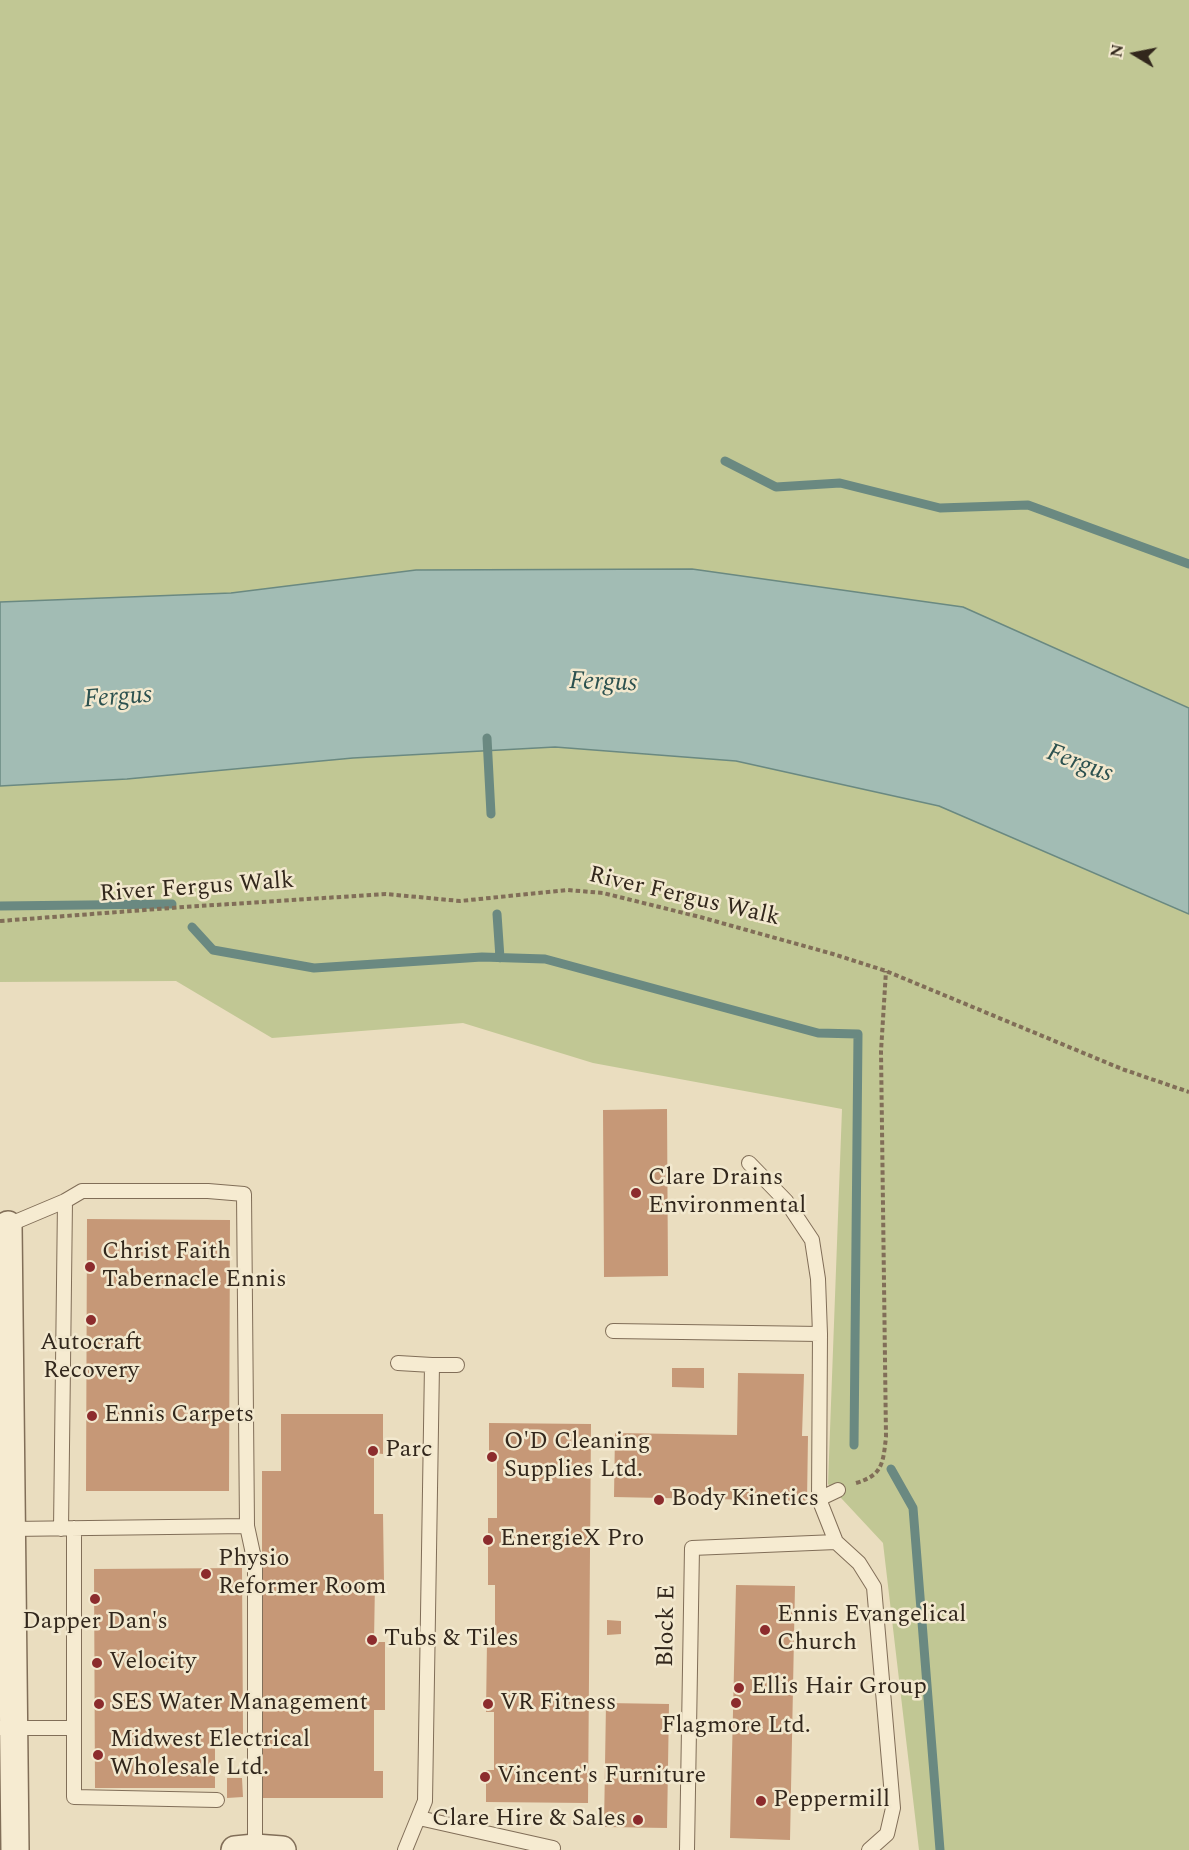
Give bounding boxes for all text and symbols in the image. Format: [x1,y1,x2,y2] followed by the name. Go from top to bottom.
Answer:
[1105,24,1165,84] north arrow
[1104,42,1130,59] text: N
[568,667,638,701] water label: Fergus
[83,681,153,717] water label: Fergus
[1042,739,1116,791] water label: Fergus
[586,862,782,934] street label: River Fergus Walk
[99,868,295,910] street label: River Fergus Walk
[648,1165,806,1221] place label: Clare Drains Environmental
[629,1186,643,1200] marker: Clare Drains Environmental
[102,1239,287,1295] place label: Christ Faith Tabernacle Ennis
[83,1260,97,1274] marker: Christ Faith Tabernacle Ennis
[84,1313,98,1327] marker: Autocraft Recovery
[40,1330,142,1386] place label: Autocraft Recovery
[104,1402,254,1430] place label: Ennis Carpets
[85,1409,99,1423] marker: Ennis Carpets
[504,1429,650,1485] place label: O'D Cleaning Supplies Ltd.
[385,1437,433,1465] place label: Parc
[366,1444,380,1458] marker: Parc
[485,1450,499,1464] marker: O'D Cleaning Supplies Ltd.
[671,1486,819,1514] place label: Body Kinetics
[652,1493,666,1507] marker: Body Kinetics
[500,1526,644,1554] place label: EnergieX Pro
[481,1533,495,1547] marker: EnergieX Pro
[218,1546,387,1602] place label: Physio Reformer Room
[199,1567,213,1581] marker: Physio Reformer Room
[653,1585,683,1667] street label: Block E
[88,1592,102,1606] marker: Dapper Dan's
[777,1602,966,1658] place label: Ennis Evangelical Church
[22,1609,168,1637] place label: Dapper Dan's
[758,1623,772,1637] marker: Ennis Evangelical Church
[384,1626,519,1654] place label: Tubs & Tiles
[365,1633,379,1647] marker: Tubs & Tiles
[109,1649,196,1677] place label: Velocity
[90,1656,104,1670] marker: Velocity
[751,1674,927,1702] place label: Ellis Hair Group
[732,1681,746,1695] marker: Ellis Hair Group
[111,1690,368,1718] place label: SES Water Management
[500,1690,616,1718] place label: VR Fitness
[729,1696,743,1710] marker: Flagmore Ltd.
[92,1697,106,1711] marker: SES Water Management
[481,1697,495,1711] marker: VR Fitness
[661,1713,811,1741] place label: Flagmore Ltd.
[110,1727,310,1783] place label: Midwest Electrical Wholesale Ltd.
[91,1748,105,1762] marker: Midwest Electrical Wholesale Ltd.
[497,1763,706,1791] place label: Vincent's Furniture
[478,1770,492,1784] marker: Vincent's Furniture
[773,1787,890,1815] place label: Peppermill
[754,1794,768,1808] marker: Peppermill
[432,1806,626,1834] place label: Clare Hire & Sales
[631,1813,645,1827] marker: Clare Hire & Sales

